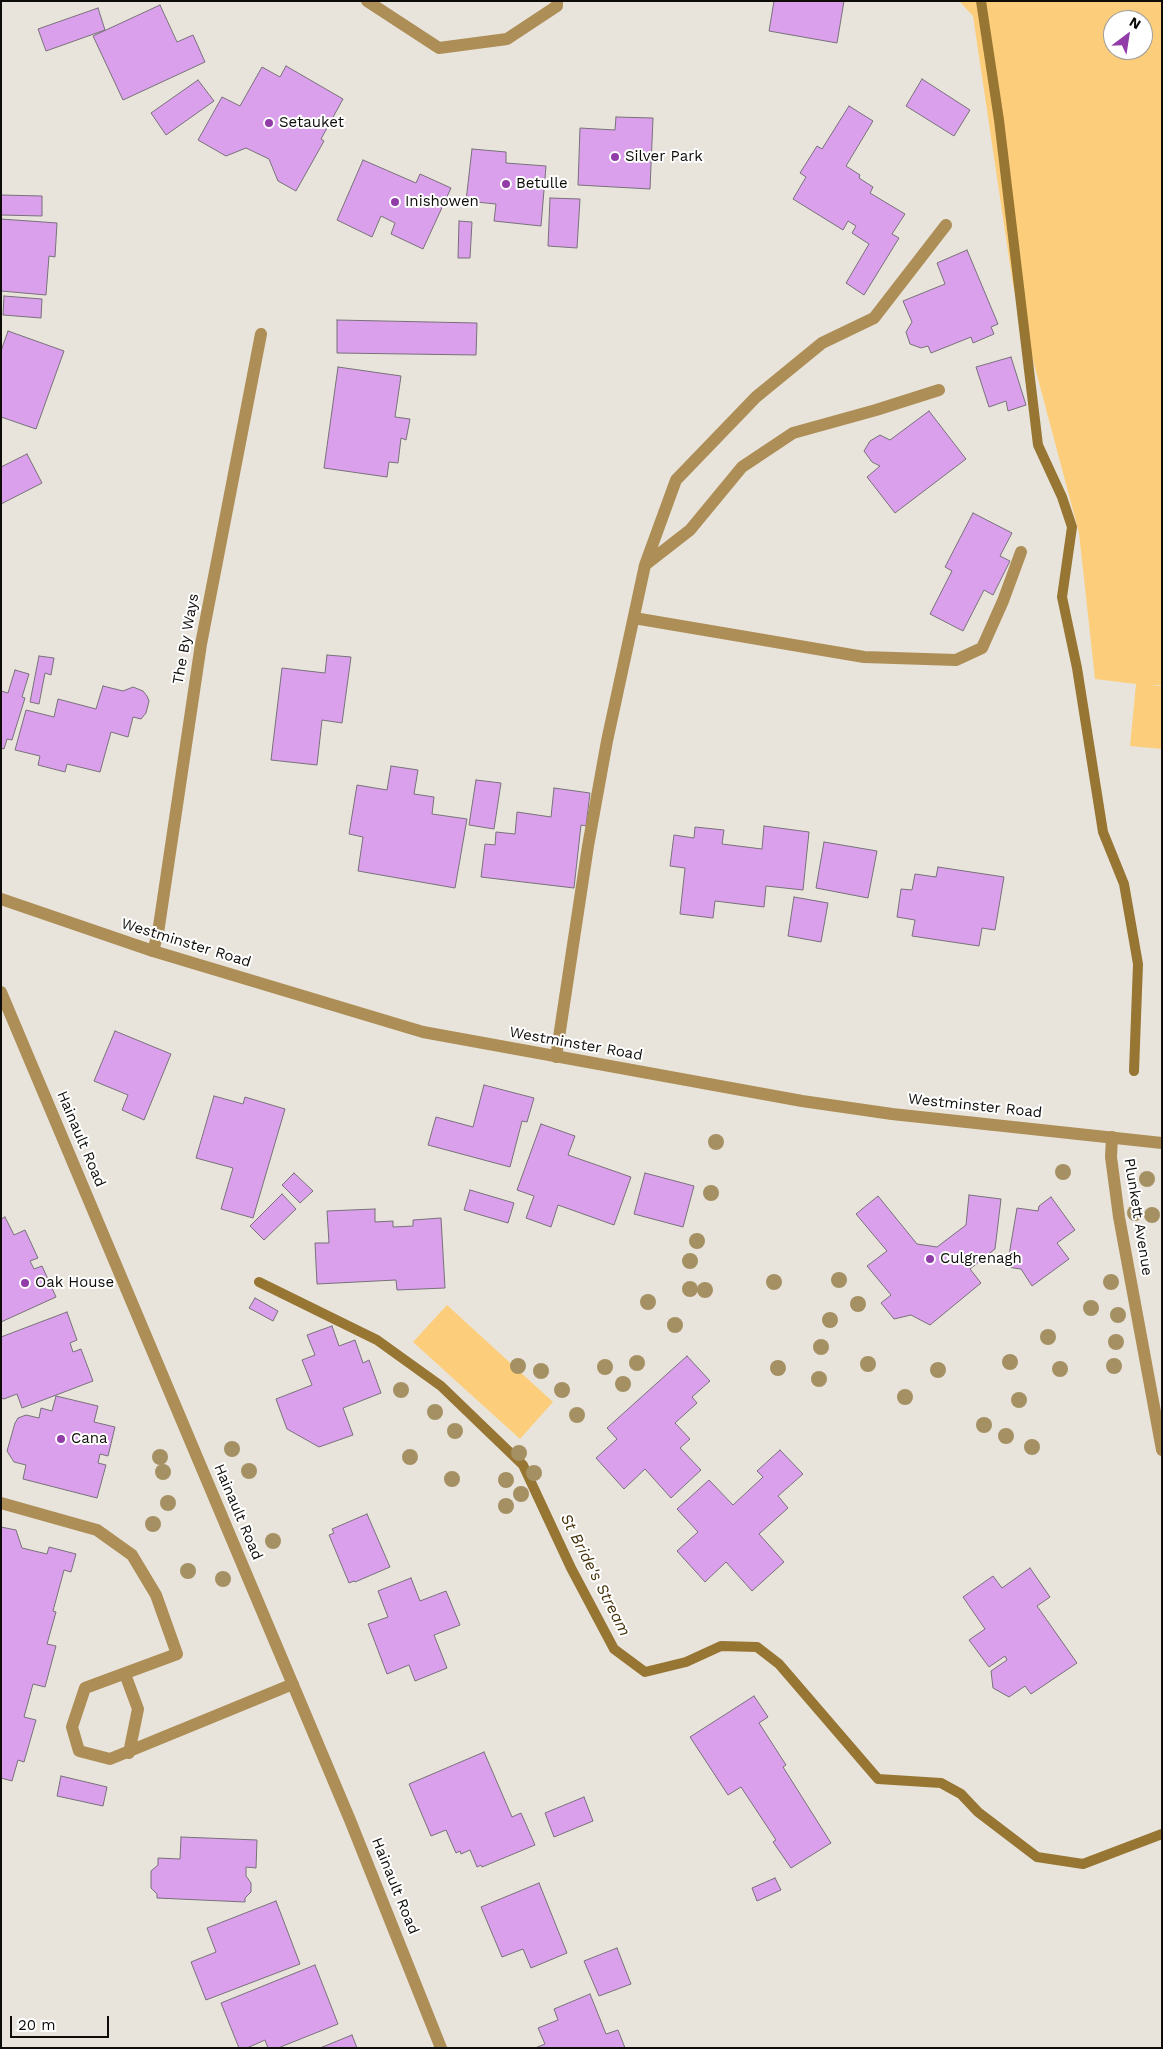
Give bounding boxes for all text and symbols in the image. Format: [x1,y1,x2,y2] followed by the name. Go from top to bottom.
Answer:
[1103,10,1153,60] north arrow
[1127,13,1144,33] text: N
[279,114,344,132] place label: Setauket
[263,117,275,129] marker: Setauket
[625,148,703,166] place label: Silver Park
[609,151,621,163] marker: Silver Park
[516,175,568,193] place label: Betulle
[500,178,512,190] marker: Betulle
[405,193,479,211] place label: Inishowen
[389,196,401,208] marker: Inishowen
[169,592,203,686] street label: The By Ways
[119,915,253,971] street label: Westminster Road
[508,1023,644,1065] street label: Westminster Road
[53,1088,109,1190] street label: Hainault Road
[907,1090,1043,1122] street label: Westminster Road
[1120,1157,1156,1277] street label: Plunkett Avenue
[940,1250,1022,1268] place label: Culgrenagh
[924,1253,936,1265] marker: Culgrenagh
[35,1274,114,1292] place label: Oak House
[19,1277,31,1289] marker: Oak House
[71,1430,108,1448] place label: Cana
[55,1433,67,1445] marker: Cana
[210,1461,266,1563] street label: Hainault Road
[556,1511,634,1639] water label: St Bride's Stream
[367,1835,423,1937] street label: Hainault Road
[12,2006,111,2038] scale bar
[18,2016,56,2034] text: 20 m

